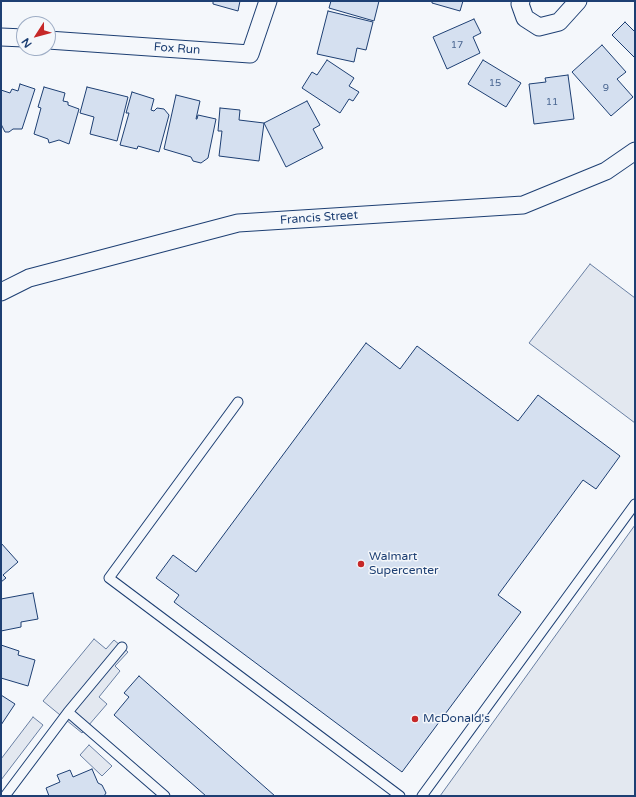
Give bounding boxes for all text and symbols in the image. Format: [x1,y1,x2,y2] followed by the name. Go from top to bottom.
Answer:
[16,16,56,56] north arrow
[19,35,35,50] text: N
[451,39,463,51] house number: 17
[153,40,201,58] street label: Fox Run
[489,77,501,89] house number: 15
[603,82,609,94] house number: 9
[546,96,558,108] house number: 11
[280,208,358,228] street label: Francis Street
[369,550,439,578] place label: Walmart Supercenter
[356,559,366,569] marker: Walmart Supercenter
[423,712,490,726] place label: McDonald's
[410,714,420,724] marker: McDonald's

